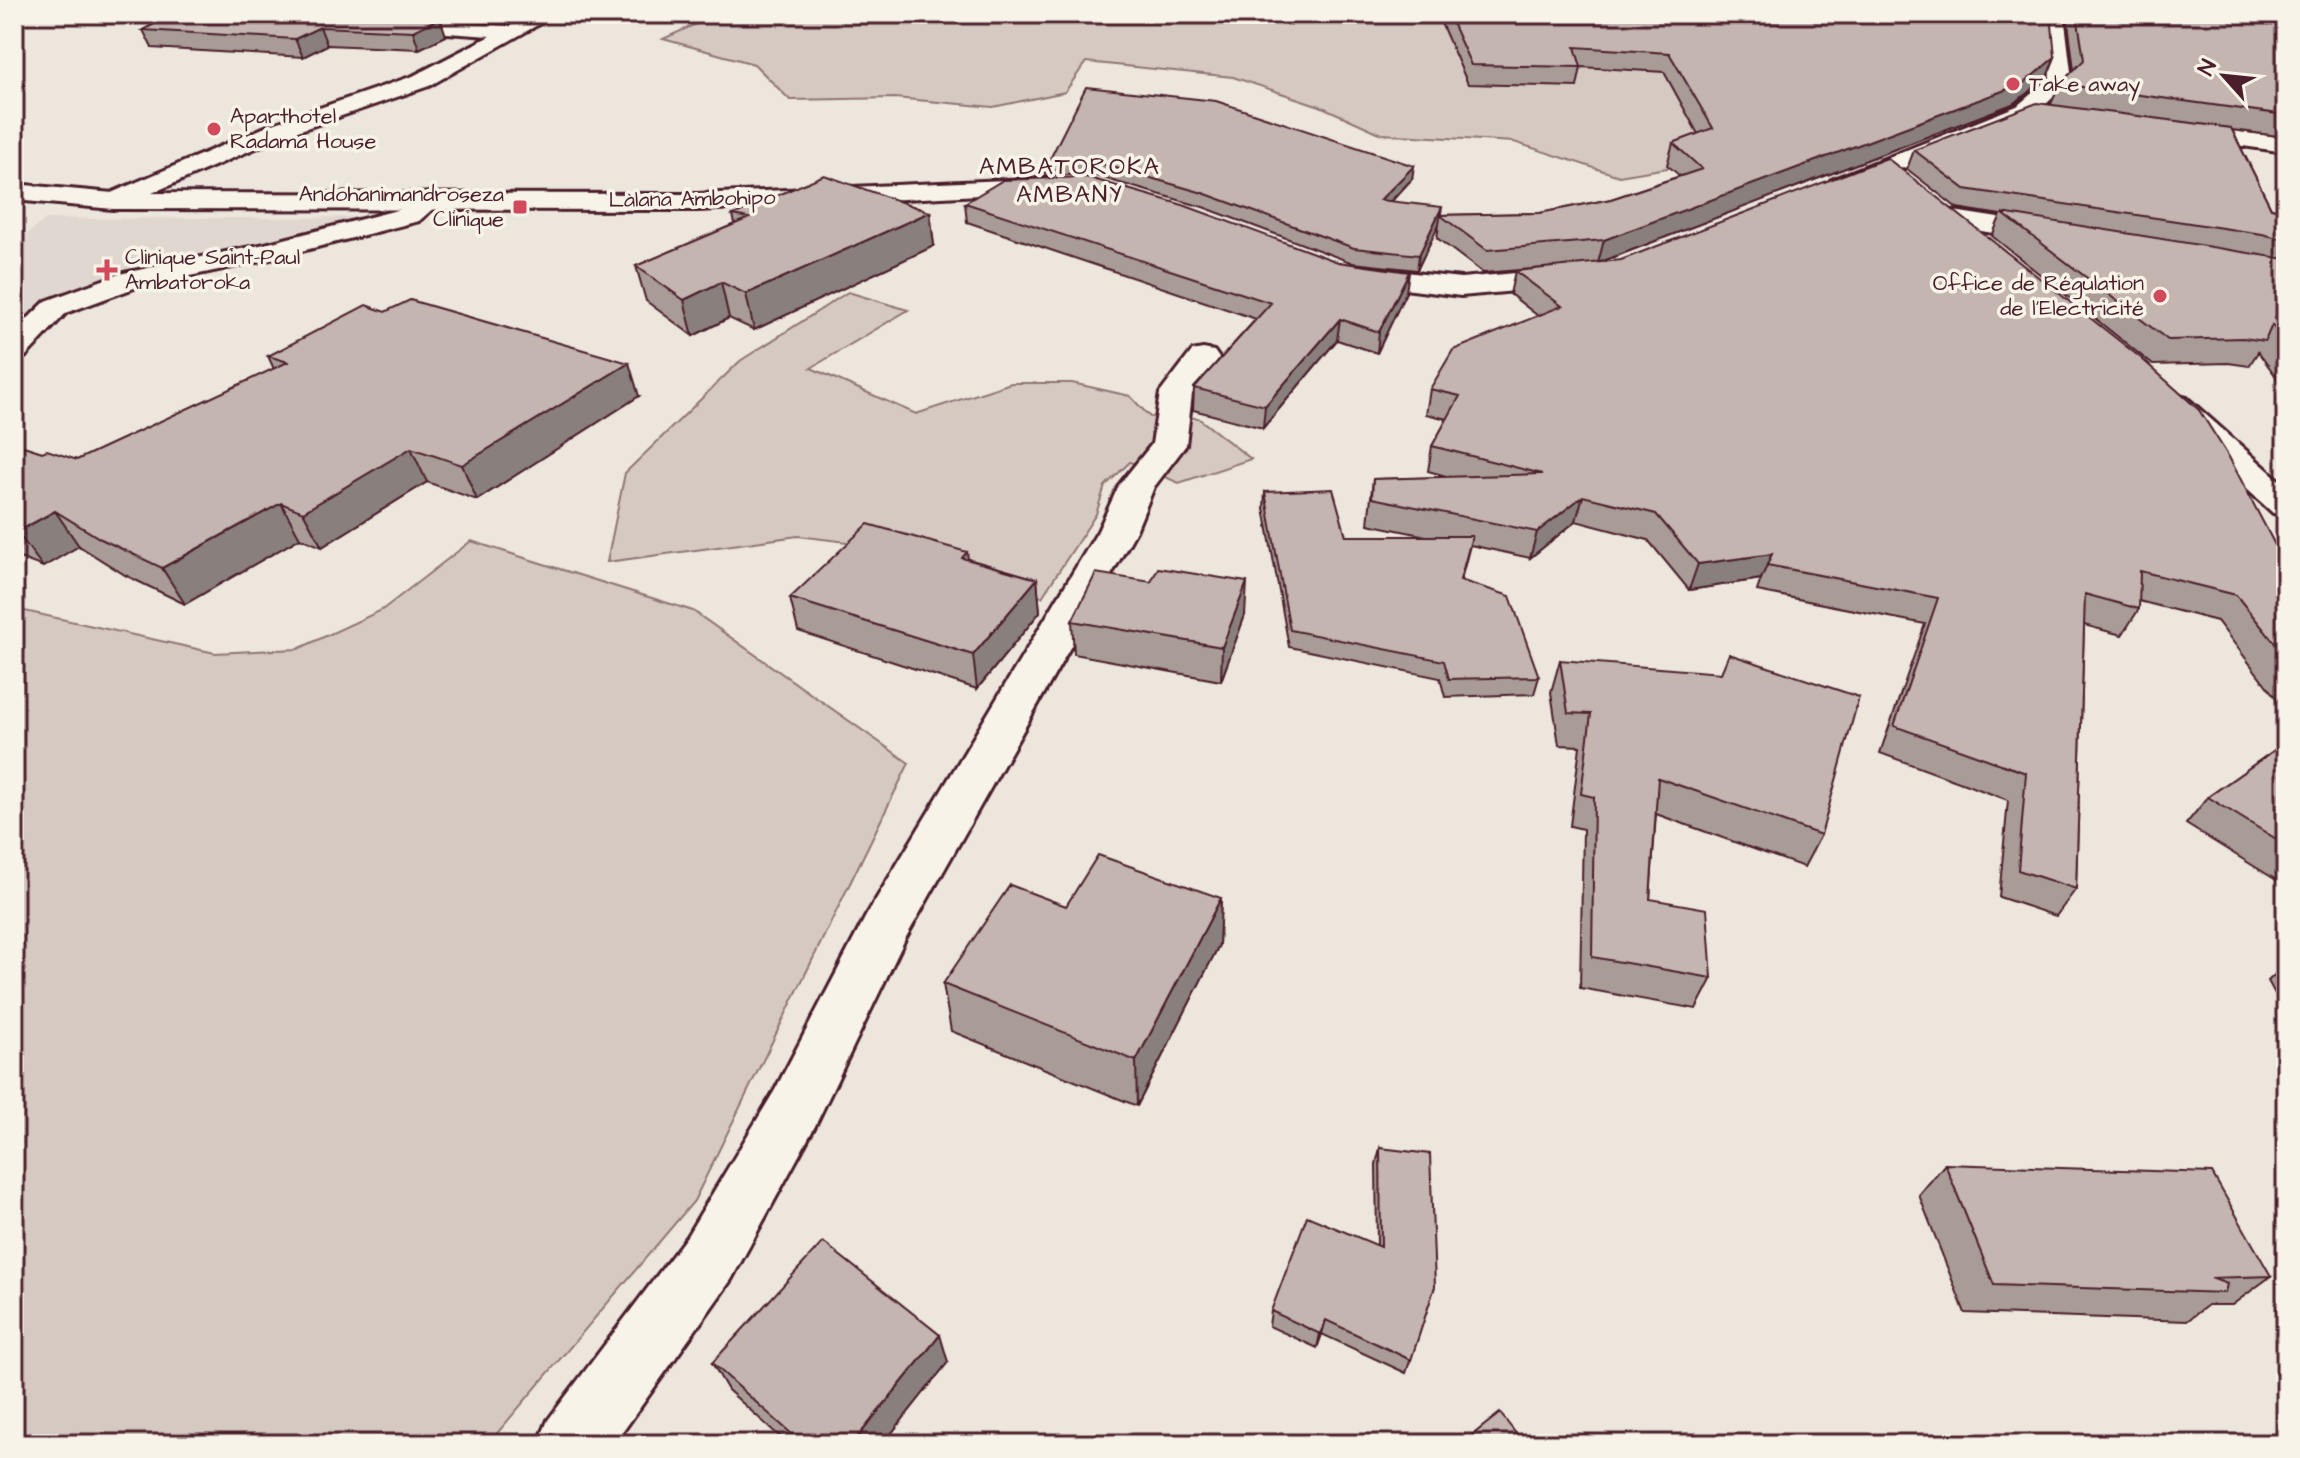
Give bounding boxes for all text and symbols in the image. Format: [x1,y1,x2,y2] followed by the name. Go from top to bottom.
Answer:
[2184,36,2264,116] north arrow
[2191,54,2225,81] text: N
[2029,69,2140,101] place label: Take away
[2004,75,2022,93] marker: Take away
[230,101,376,157] place label: Aparthotel Radama House
[205,120,223,138] marker: Aparthotel Radama House
[979,150,1161,212] district label: AMBATOROKA AMBANY
[299,179,504,235] place label: Andohanimandroseza Clinique
[608,182,776,216] street label: Làlana Ambohipo
[511,198,529,216] marker: Andohanimandroseza Clinique
[125,242,300,298] place label: Clinique Saint-Paul Ambatoroka
[96,259,118,281] marker: Clinique Saint-Paul Ambatoroka
[1933,268,2144,324] place label: Office de Régulation de l'Electricité
[2151,287,2169,305] marker: Office de Régulation de l'Electricité

